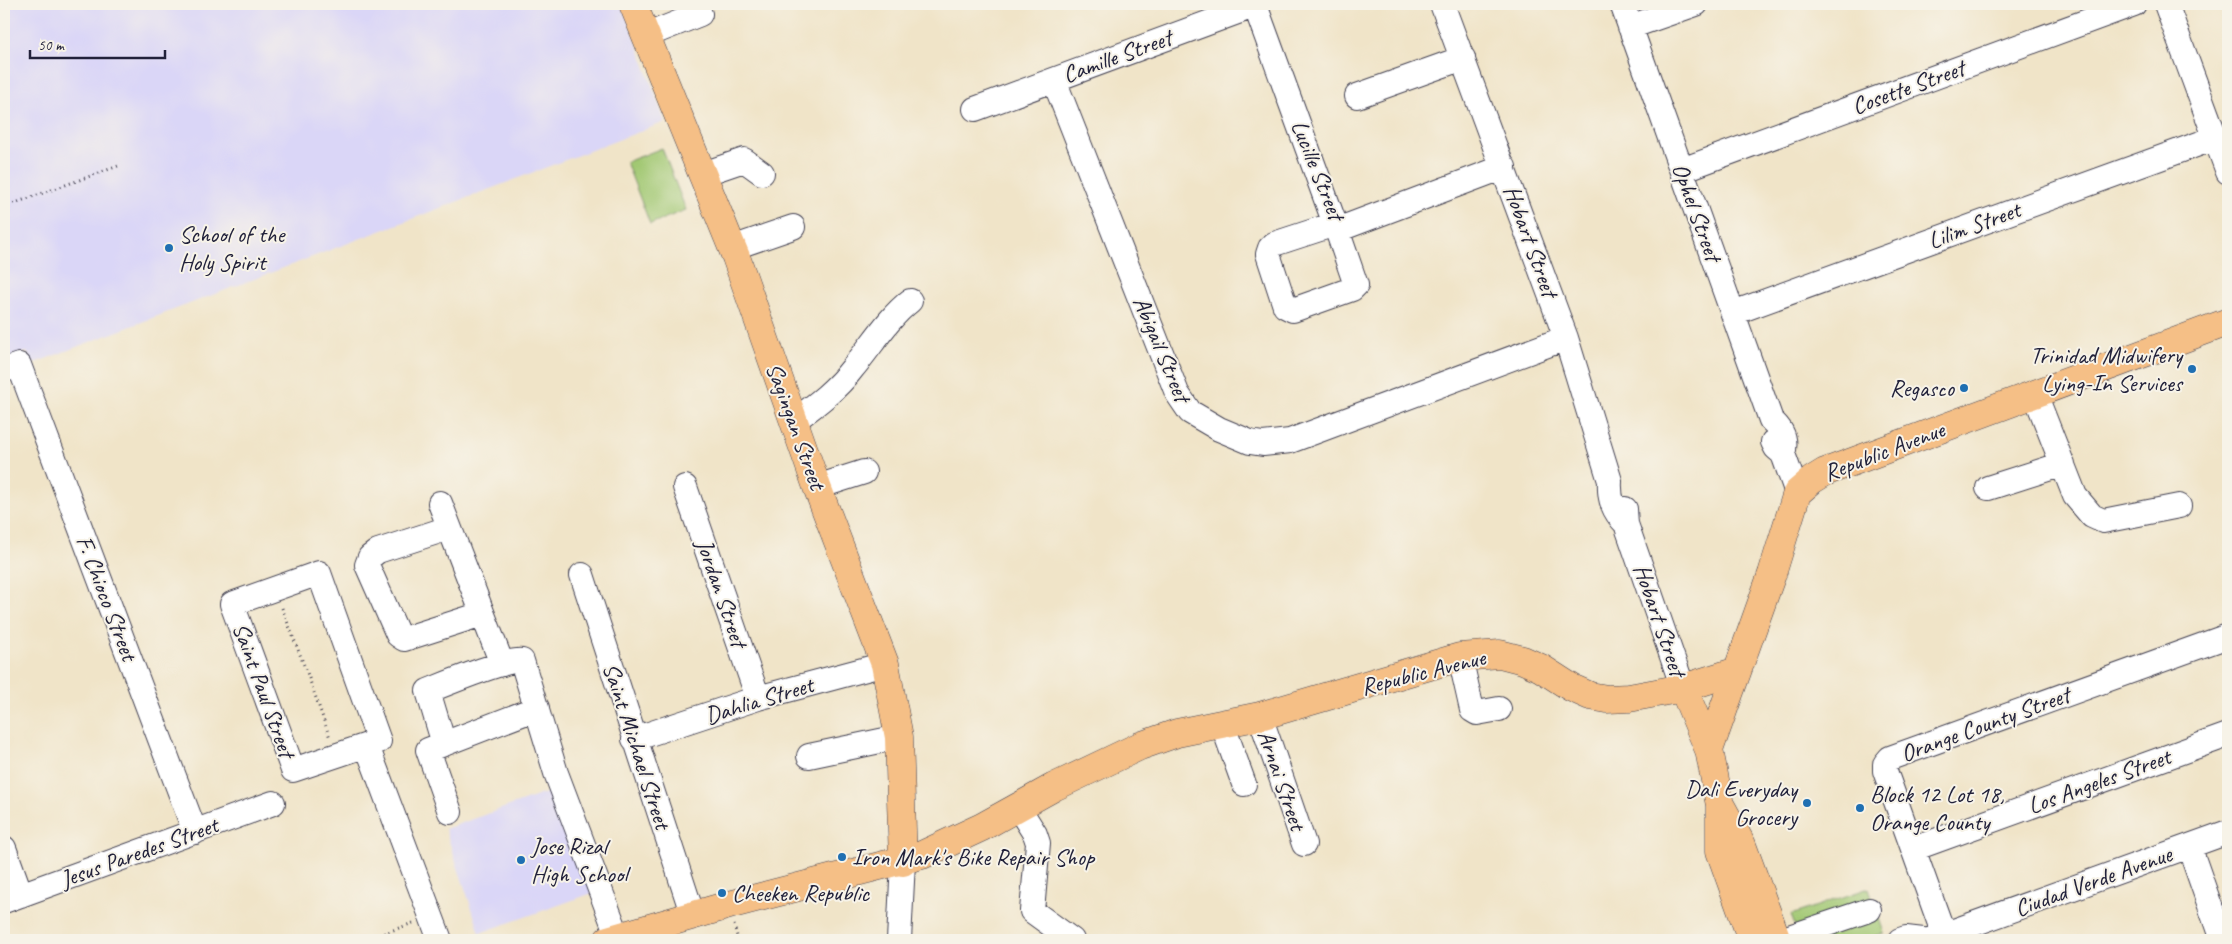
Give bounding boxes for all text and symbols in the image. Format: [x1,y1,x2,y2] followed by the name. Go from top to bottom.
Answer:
[1058,21,1178,90] street label: Camille Street
[30,28,165,60] scale bar
[38,36,65,55] text: 50 m
[1848,52,1971,121] street label: Cosette Street
[1284,116,1353,227] street label: Lucille Street
[1665,159,1730,268] street label: Ophel Street
[1497,181,1566,304] street label: Hobart Street
[1924,194,2026,255] street label: Lilim Street
[179,219,287,277] place label: School of the Holy Spirit
[163,242,175,254] marker: School of the Holy Spirit
[1126,292,1199,409] street label: Abigail Street
[2030,340,2184,398] place label: Trinidad Midwifery Lying-In Services
[759,359,833,495] street label: Sagingan Street
[2186,363,2198,375] marker: Trinidad Midwifery Lying-In Services
[1890,373,1956,403] place label: Regasco
[1958,382,1970,394] marker: Regasco
[1819,413,1951,488] street label: Republic Avenue
[69,531,145,667] street label: F. Chioco Street
[689,534,755,654] street label: Jordan Street
[1627,560,1694,683] street label: Hobart Street
[226,619,303,764] street label: Saint Paul Street
[1358,642,1490,702] street label: Republic Avenue
[596,659,679,835] street label: Saint Michael Street
[701,669,819,731] street label: Dahlia Street
[1896,679,2076,768] street label: Orange County Street
[1251,726,1314,836] street label: Arnai Street
[2024,741,2176,821] street label: Los Angeles Street
[1685,774,1799,832] place label: Dali Everyday Grocery
[1870,779,2004,837] place label: Block 12 Lot 18, Orange County
[1801,797,1813,809] marker: Dali Everyday Grocery
[1854,802,1866,814] marker: Block 12 Lot 18, Orange County
[55,809,224,895] street label: Jesus Paredes Street
[530,831,631,889] place label: Jose Rizal High School
[2010,838,2178,923] street label: Ciudad Verde Avenue
[852,842,1096,872] place label: Iron Mark's Bike Repair Shop
[836,851,848,863] marker: Iron Mark's Bike Repair Shop
[515,854,527,866] marker: Jose Rizal High School
[732,878,871,908] place label: Cheeken Republic
[716,887,728,899] marker: Cheeken Republic

